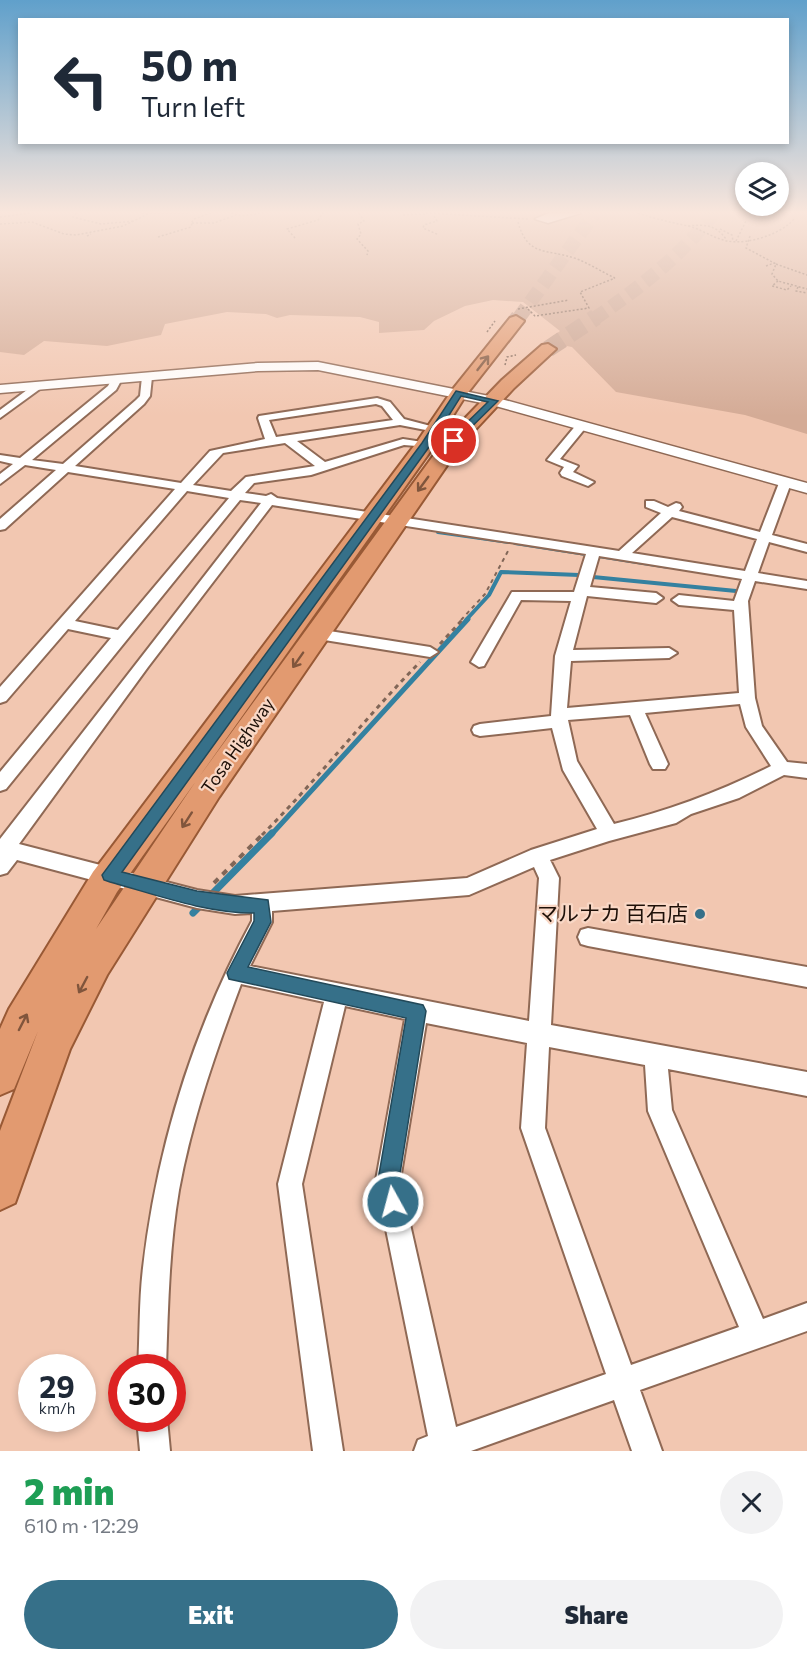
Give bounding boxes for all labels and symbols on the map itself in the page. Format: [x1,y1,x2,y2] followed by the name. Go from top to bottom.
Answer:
[476,355,489,371] one-way arrow
[428,415,479,466] pin
[417,475,429,491] one-way arrow
[292,651,304,668] one-way arrow
[196,693,278,798] street label: Tosa Highway
[181,811,193,828] one-way arrow
[537,900,688,925] place label: マルナカ 百石店
[693,907,707,921] marker: マルナカ 百石店
[76,976,88,994] one-way arrow
[17,1013,29,1031] one-way arrow
[361,1170,425,1234] position arrow
[108,1354,186,1432] speed limit sign: 30

